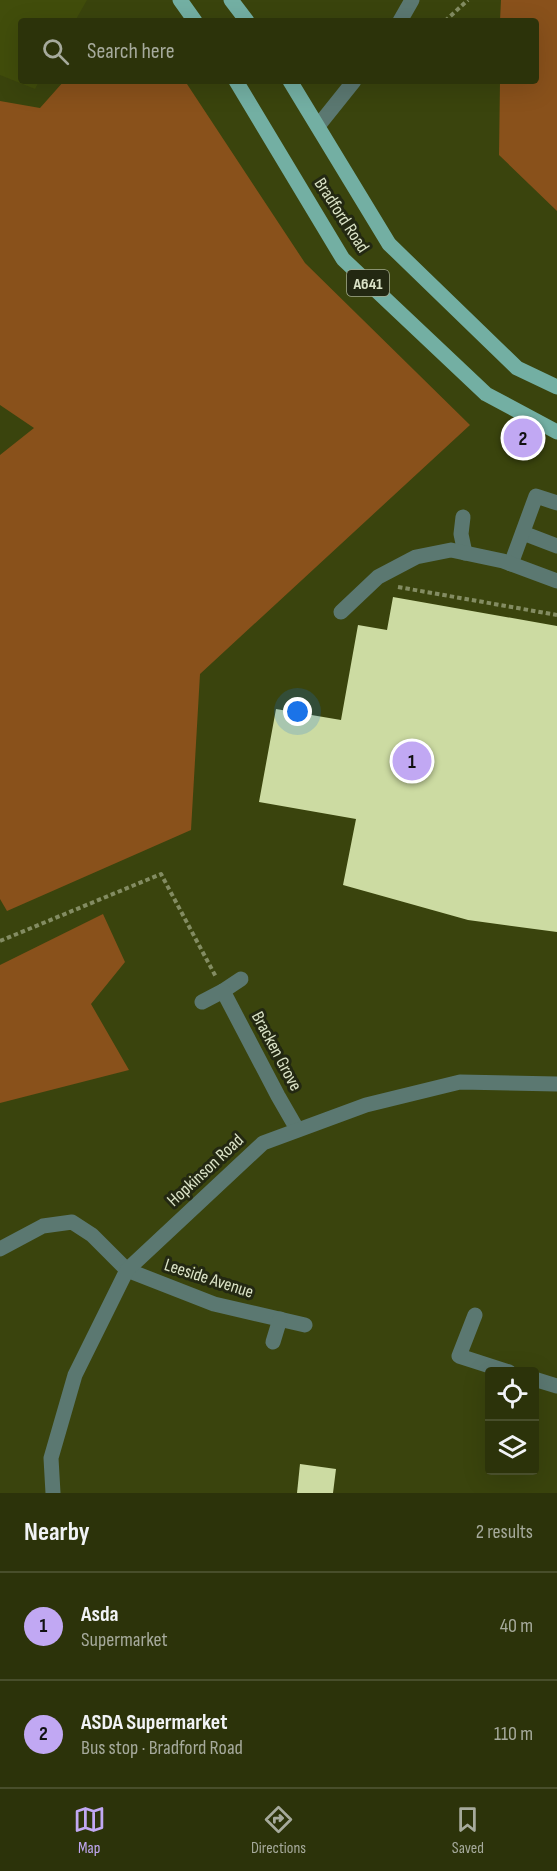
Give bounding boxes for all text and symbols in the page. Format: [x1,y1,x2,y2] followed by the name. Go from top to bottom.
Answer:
[18,18,539,84] search box
[39,35,72,68] icon: search
[87,38,174,65] text: Search here
[310,174,373,257] street label: Bradford Road
[347,270,389,296] road number: A641
[504,416,542,460] pin: 2
[283,697,312,726] your location
[392,738,432,783] pin: 1
[247,1008,306,1094] street label: Bracken Grove
[163,1130,248,1211] street label: Hopkinson Road
[162,1254,256,1303] street label: Leeside Avenue
[485,1367,539,1475] map controls
[485,1367,539,1421] button: locate
[485,1421,539,1475] button: layers
[24,1517,90,1548] text: Nearby
[476,1520,533,1544] text: 2 results
[81,1601,119,1628] text: Asda
[40,1614,47,1638] text: 1
[500,1614,533,1638] text: 40 m
[81,1628,168,1652] text: Supermarket
[81,1709,227,1736] text: ASDA Supermarket
[39,1722,48,1746] text: 2
[494,1722,533,1746] text: 110 m
[81,1736,243,1760] text: Bus stop · Bradford Road
[73,1803,106,1858] tab: Map
[251,1803,306,1858] tab: Directions
[451,1803,484,1858] tab: Saved

